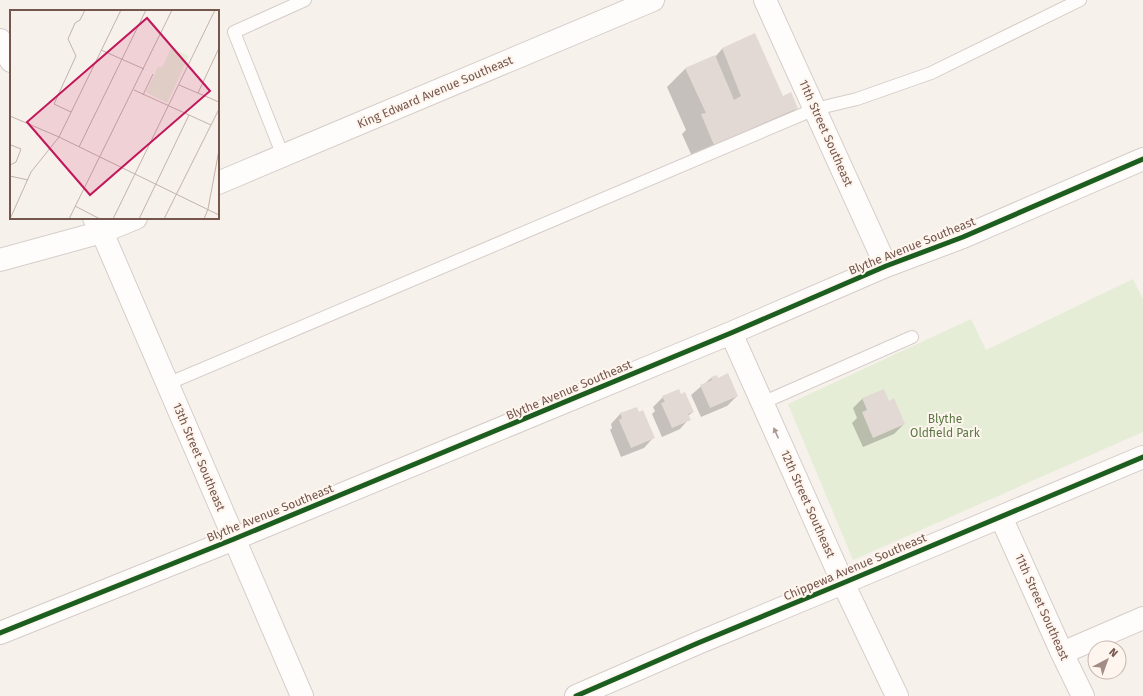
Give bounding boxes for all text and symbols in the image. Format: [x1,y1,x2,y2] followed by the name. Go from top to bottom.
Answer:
[10,10,219,219] inset map
[355,53,515,131] street label: King Edward Avenue Southeast
[796,78,856,189] street label: 11th Street Southeast
[847,214,978,278] street label: Blythe Avenue Southeast
[504,357,635,423] street label: Blythe Avenue Southeast
[170,401,228,514] street label: 13th Street Southeast
[910,412,981,440] park label: Blythe Oldfield Park
[773,427,779,439] one-way arrow
[778,448,838,560] street label: 12th Street Southeast
[205,481,336,545] street label: Blythe Avenue Southeast
[782,530,929,603] street label: Chippewa Avenue Southeast
[1012,552,1072,663] street label: 11th Street Southeast
[1087,640,1127,680] north arrow
[1106,646,1120,660] text: N

